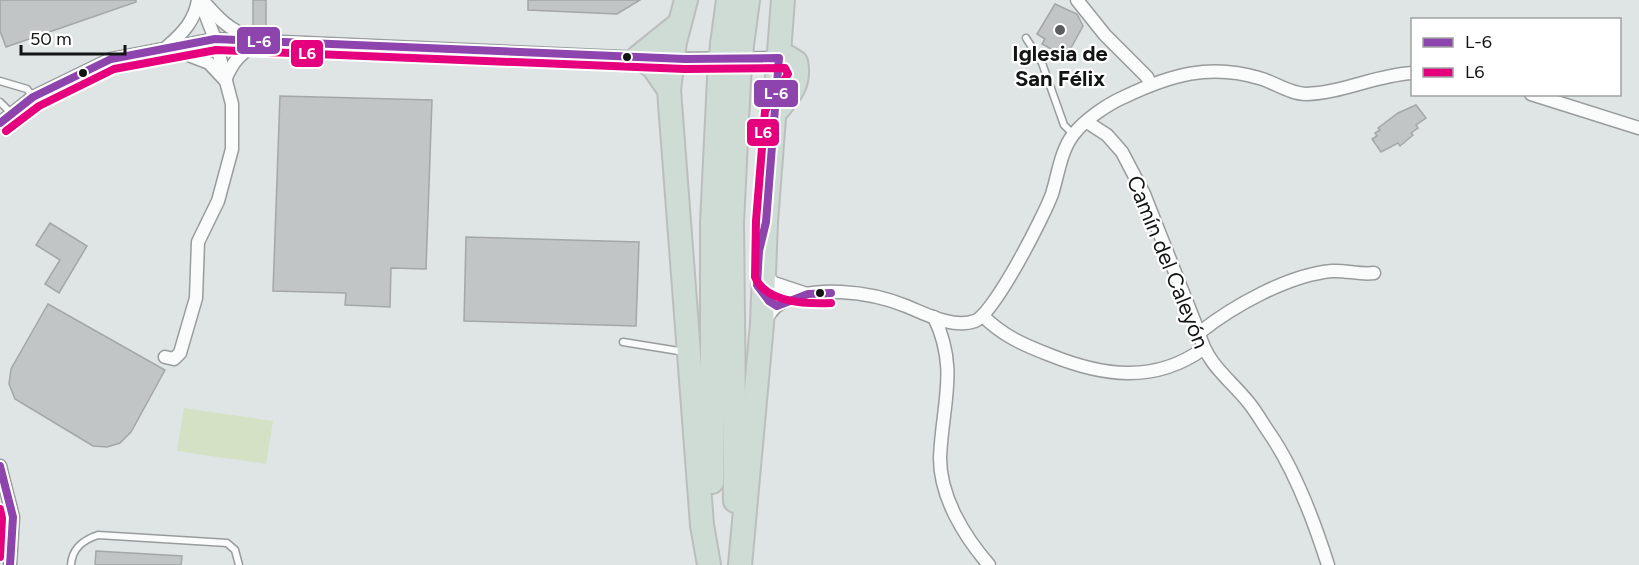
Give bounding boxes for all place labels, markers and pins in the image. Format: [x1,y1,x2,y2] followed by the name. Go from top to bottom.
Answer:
[1053,23,1067,37] marker: Iglesia de San Félix
[1012,40,1108,92] place label: Iglesia de San Félix
[621,51,633,63] unlabelled marker
[77,67,89,79] unlabelled marker
[814,287,826,299] unlabelled marker

